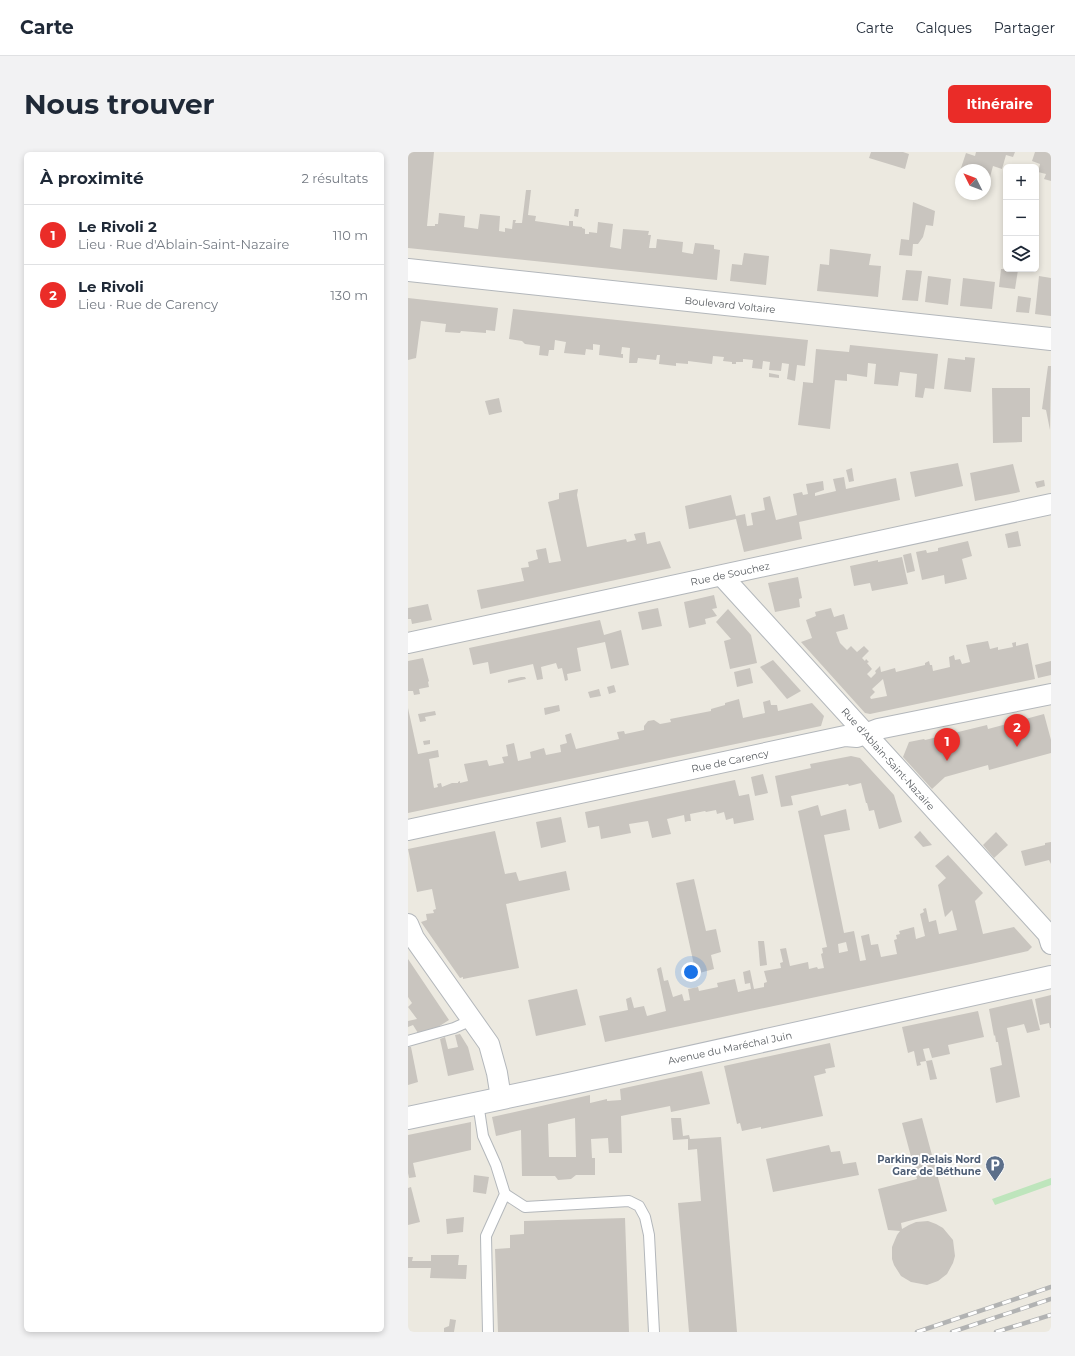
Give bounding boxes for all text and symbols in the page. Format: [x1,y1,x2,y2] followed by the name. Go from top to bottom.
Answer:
[20,16,74,39] text: Carte
[856,19,894,37] text: Carte
[916,19,972,37] text: Calques
[994,19,1055,37] text: Partager
[948,85,1051,123] button: Itinéraire
[24,87,215,121] text: Nous trouver
[955,164,991,200] north arrow
[1003,164,1039,272] map controls
[1003,164,1039,200] button: +
[40,168,144,188] text: À proximité
[302,170,368,186] text: 2 résultats
[1003,200,1039,236] button: −
[78,217,157,236] text: Le Rivoli 2
[50,227,56,243] text: 1
[333,227,368,243] text: 110 m
[78,236,289,252] text: Lieu · Rue d'Ablain-Saint-Nazaire
[1003,236,1039,272] button: layers
[78,277,144,296] text: Le Rivoli
[49,287,57,303] text: 2
[330,287,368,303] text: 130 m
[684,294,776,316] street label: Boulevard Voltaire
[78,296,218,312] text: Lieu · Rue de Carency
[689,559,771,589] street label: Rue de Souchez
[838,705,938,813] street label: Rue d'Ablain-Saint-Nazaire
[1004,714,1030,747] pin: 2
[934,728,960,761] pin: 1
[690,746,770,776] street label: Rue de Carency
[681,962,701,982] your location
[667,1028,793,1068] street label: Avenue du Maréchal Juin
[877,1153,981,1178] place label: Parking Relais Nord Gare de Béthune
[984,1154,1006,1182] parking icon: Parking Relais Nord Gare de Béthune

